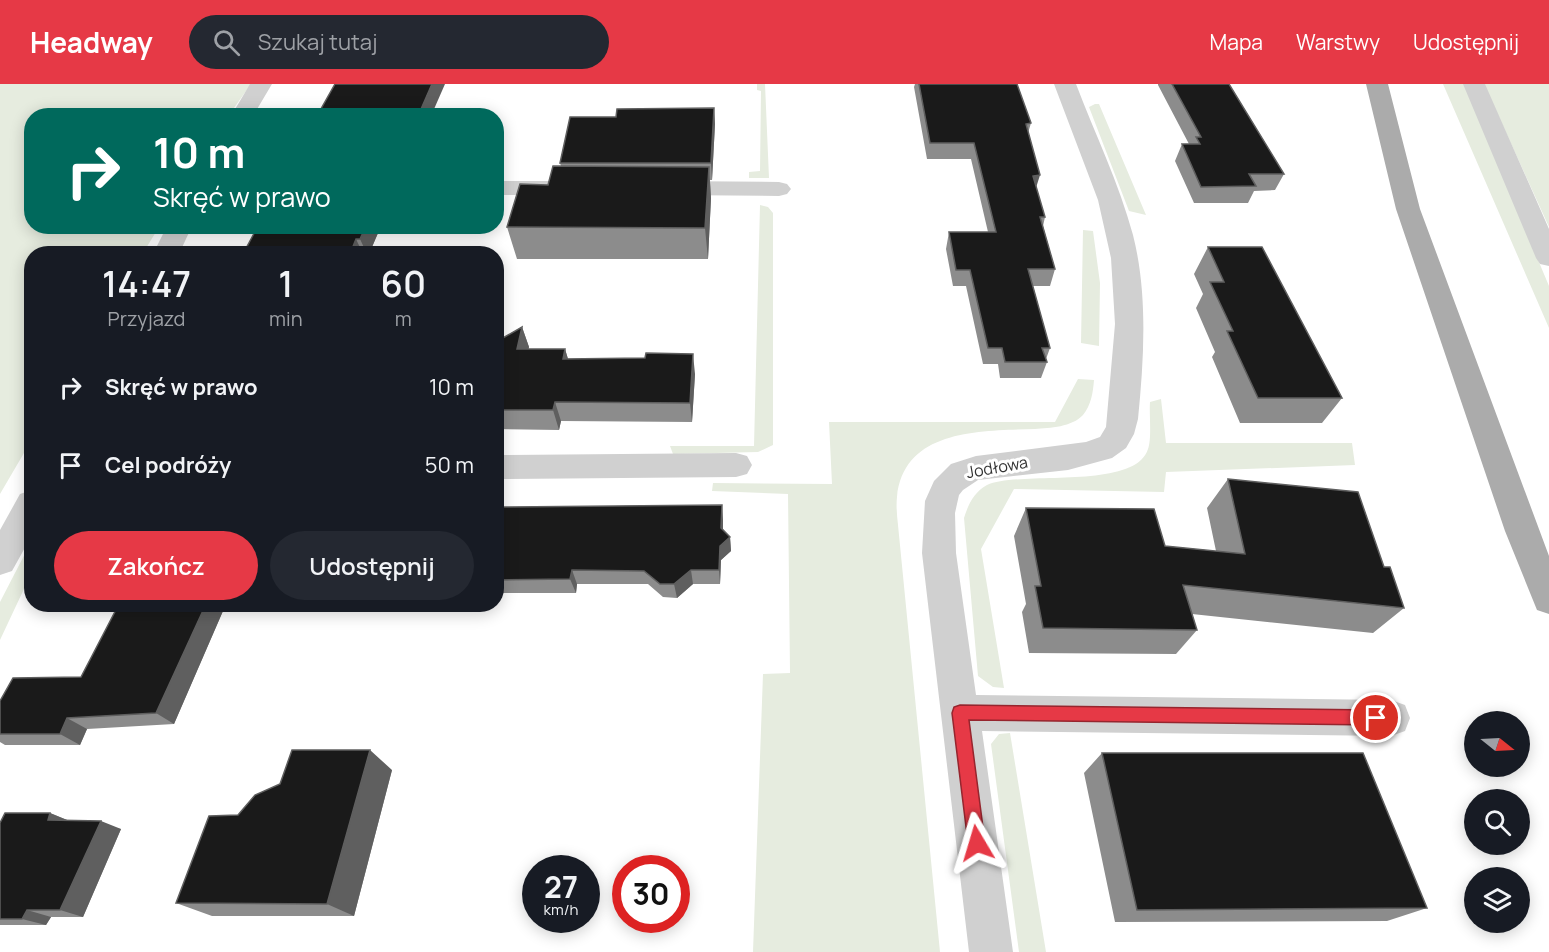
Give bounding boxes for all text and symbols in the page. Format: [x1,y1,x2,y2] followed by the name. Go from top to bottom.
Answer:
[189,15,609,69] search box
[30,23,153,61] text: Headway
[210,26,243,59] icon: search
[258,27,378,57] text: Szukaj tutaj
[1210,28,1263,56] text: Mapa
[1296,28,1380,56] text: Warstwy
[1413,28,1519,56] text: Udostępnij
[153,123,245,181] text: 10 m
[54,132,132,210] icon: right
[153,178,331,215] text: Skręć w prawo
[102,259,191,308] text: 14:47
[278,259,293,308] text: 1
[381,259,426,308] text: 60
[108,305,185,332] text: Przyjazd
[269,305,303,332] text: min
[395,305,412,332] text: m
[54,371,87,404] icon: right
[105,372,258,402] text: Skręć w prawo
[429,372,474,402] text: 10 m
[54,449,87,482] icon: arrive
[105,450,231,480] text: Cel podróży
[425,450,474,480] text: 50 m
[965,451,1029,483] street label: Jodłowa
[54,531,258,600] button: Zakończ
[270,531,474,600] button: Udostępnij
[1350,692,1401,743] pin
[1359,701,1392,734] icon: arrive
[1464,711,1530,777] north arrow
[1464,711,1530,933] map controls
[1464,789,1530,855] button: search
[945,811,1009,875] position arrow
[612,855,690,933] speed limit sign: 30
[544,866,578,907] text: 27
[1464,867,1530,933] button: layers
[544,899,578,920] text: km/h

